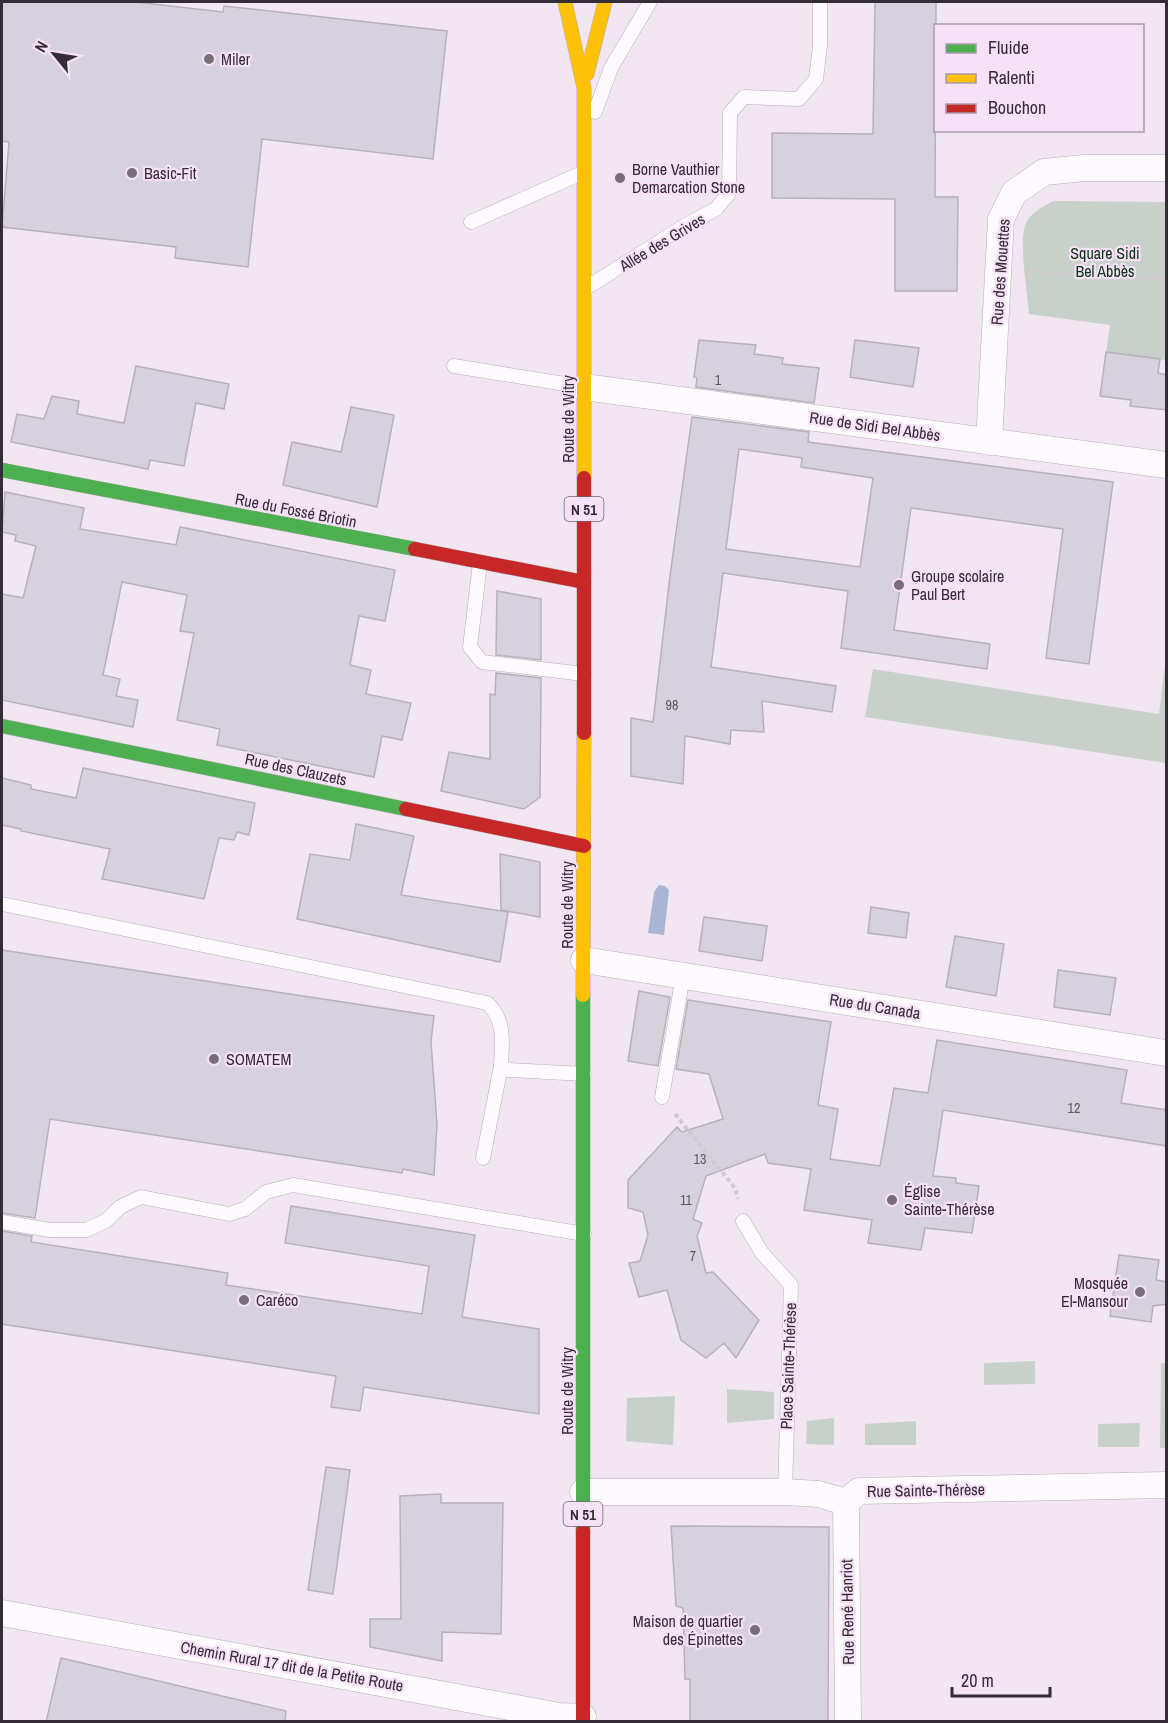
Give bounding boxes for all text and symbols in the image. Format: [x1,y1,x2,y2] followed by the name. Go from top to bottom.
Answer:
[24,24,84,84] north arrow
[934,24,1144,132] legend
[988,35,1029,60] text: Fluide
[29,37,53,56] text: N
[221,48,251,70] place label: Miler
[202,52,216,66] marker: Miler
[988,65,1035,90] text: Ralenti
[988,95,1046,120] text: Bouchon
[632,158,745,198] place label: Borne Vauthier Demarcation Stone
[144,162,197,184] place label: Basic-Fit
[125,166,139,180] marker: Basic-Fit
[613,171,627,185] marker: Borne Vauthier Demarcation Stone
[614,208,709,277] street label: Allée des Grives
[985,218,1015,326] street label: Rue des Mouettes
[1070,242,1140,282] park label: Square Sidi Bel Abbès
[715,371,722,389] house number: 1
[557,375,579,463] street label: Route de Witry
[808,406,942,446] street label: Rue de Sidi Bel Abbès
[233,487,359,533] street label: Rue du Fossé Briotin
[564,497,604,521] road number: N 51
[911,565,1004,605] place label: Groupe scolaire Paul Bert
[892,578,906,592] marker: Groupe scolaire Paul Bert
[666,696,678,714] house number: 98
[243,747,349,791] street label: Rue des Clauzets
[556,861,578,949] street label: Route de Witry
[828,988,923,1024] street label: Rue du Canada
[226,1048,291,1070] place label: SOMATEM
[207,1052,221,1066] marker: SOMATEM
[1068,1099,1080,1117] house number: 12
[694,1150,706,1168] house number: 13
[904,1180,994,1220] place label: Église Sainte-Thérèse
[680,1191,693,1209] house number: 11
[885,1193,899,1207] marker: Église Sainte-Thérèse
[690,1247,696,1265] house number: 7
[1061,1272,1129,1312] place label: Mosquée El-Mansour
[1133,1285,1147,1299] marker: Mosquée El-Mansour
[256,1289,298,1311] place label: Caréco
[237,1293,251,1307] marker: Caréco
[775,1302,801,1430] street label: Place Sainte-Thérèse
[556,1347,578,1435] street label: Route de Witry
[867,1478,985,1502] street label: Rue Sainte-Thérèse
[564,1502,602,1526] road number: N 51
[835,1559,859,1665] street label: Rue René Hanriot
[633,1610,744,1650] place label: Maison de quartier des Épinettes
[748,1623,762,1637] marker: Maison de quartier des Épinettes
[179,1636,405,1696] street label: Chemin Rural 17 dit de la Petite Route
[952,1660,1050,1698] scale bar
[961,1668,994,1693] text: 20 m

